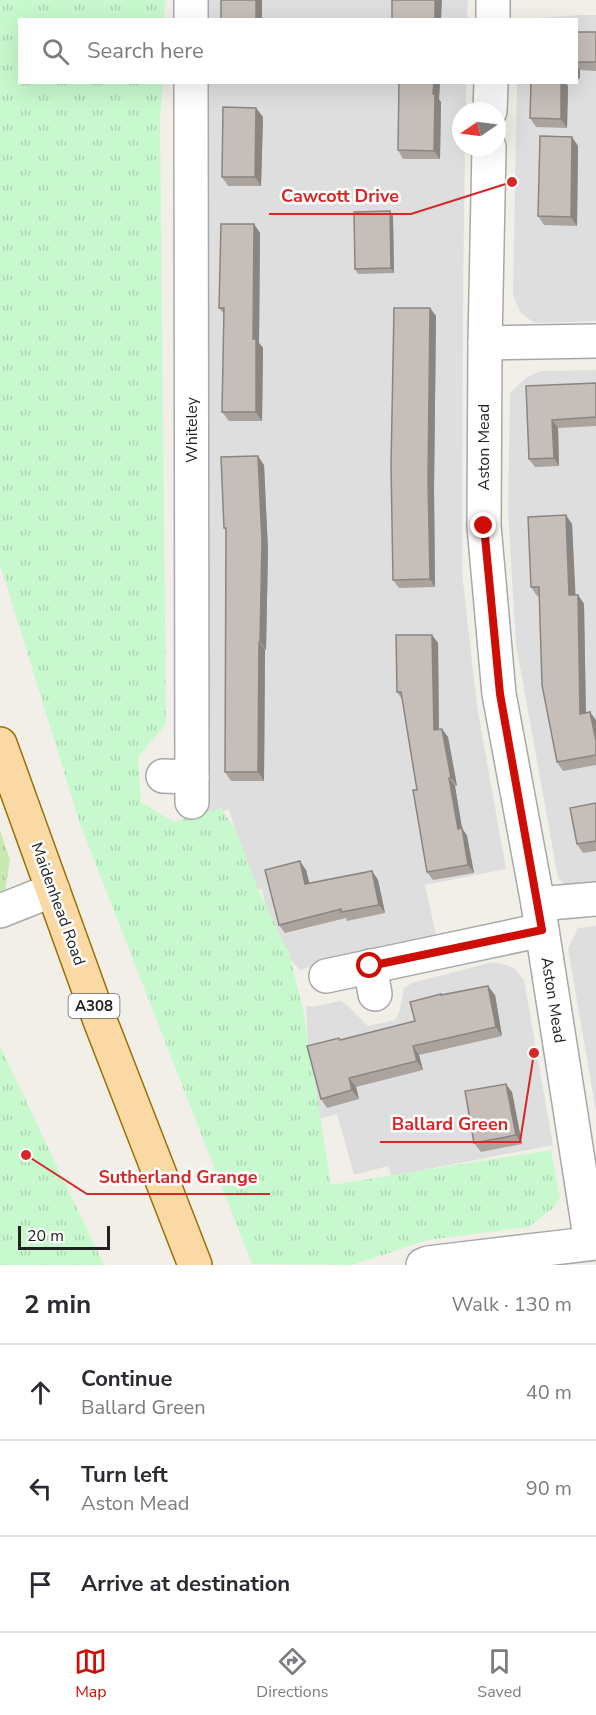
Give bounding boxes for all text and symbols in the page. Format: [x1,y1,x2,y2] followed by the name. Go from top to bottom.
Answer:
[18,18,578,84] search box
[39,35,72,68] icon: search
[87,36,204,66] text: Search here
[452,102,506,156] north arrow
[269,178,411,214] callout: Cawcott Drive
[281,184,399,208] text: Cawcott Drive
[181,396,203,463] street label: Whiteley
[473,404,495,490] street label: Aston Mead
[470,512,496,538] route end
[26,839,90,969] street label: Maidenhead Road
[356,952,382,978] route start
[535,955,571,1045] street label: Aston Mead
[68,994,119,1018] road number: A308
[380,1106,520,1142] callout: Ballard Green
[392,1112,508,1136] text: Ballard Green
[87,1158,270,1194] callout: Sutherland Grange
[98,1165,258,1189] text: Sutherland Grange
[18,1223,110,1250] scale bar
[27,1225,64,1247] text: 20 m
[24,1287,91,1322] text: 2 min
[452,1291,572,1318] text: Walk · 130 m
[81,1364,172,1394] text: Continue
[24,1376,57,1409] icon: ahead
[526,1379,572,1406] text: 40 m
[81,1394,206,1421] text: Ballard Green
[81,1460,168,1490] text: Turn left
[24,1472,57,1505] icon: left
[526,1475,572,1502] text: 90 m
[81,1490,190,1517] text: Aston Mead
[24,1568,57,1601] icon: arrive
[81,1569,290,1599] text: Arrive at destination
[74,1645,107,1703] tab: Map
[256,1645,328,1703] tab: Directions
[477,1645,522,1703] tab: Saved

